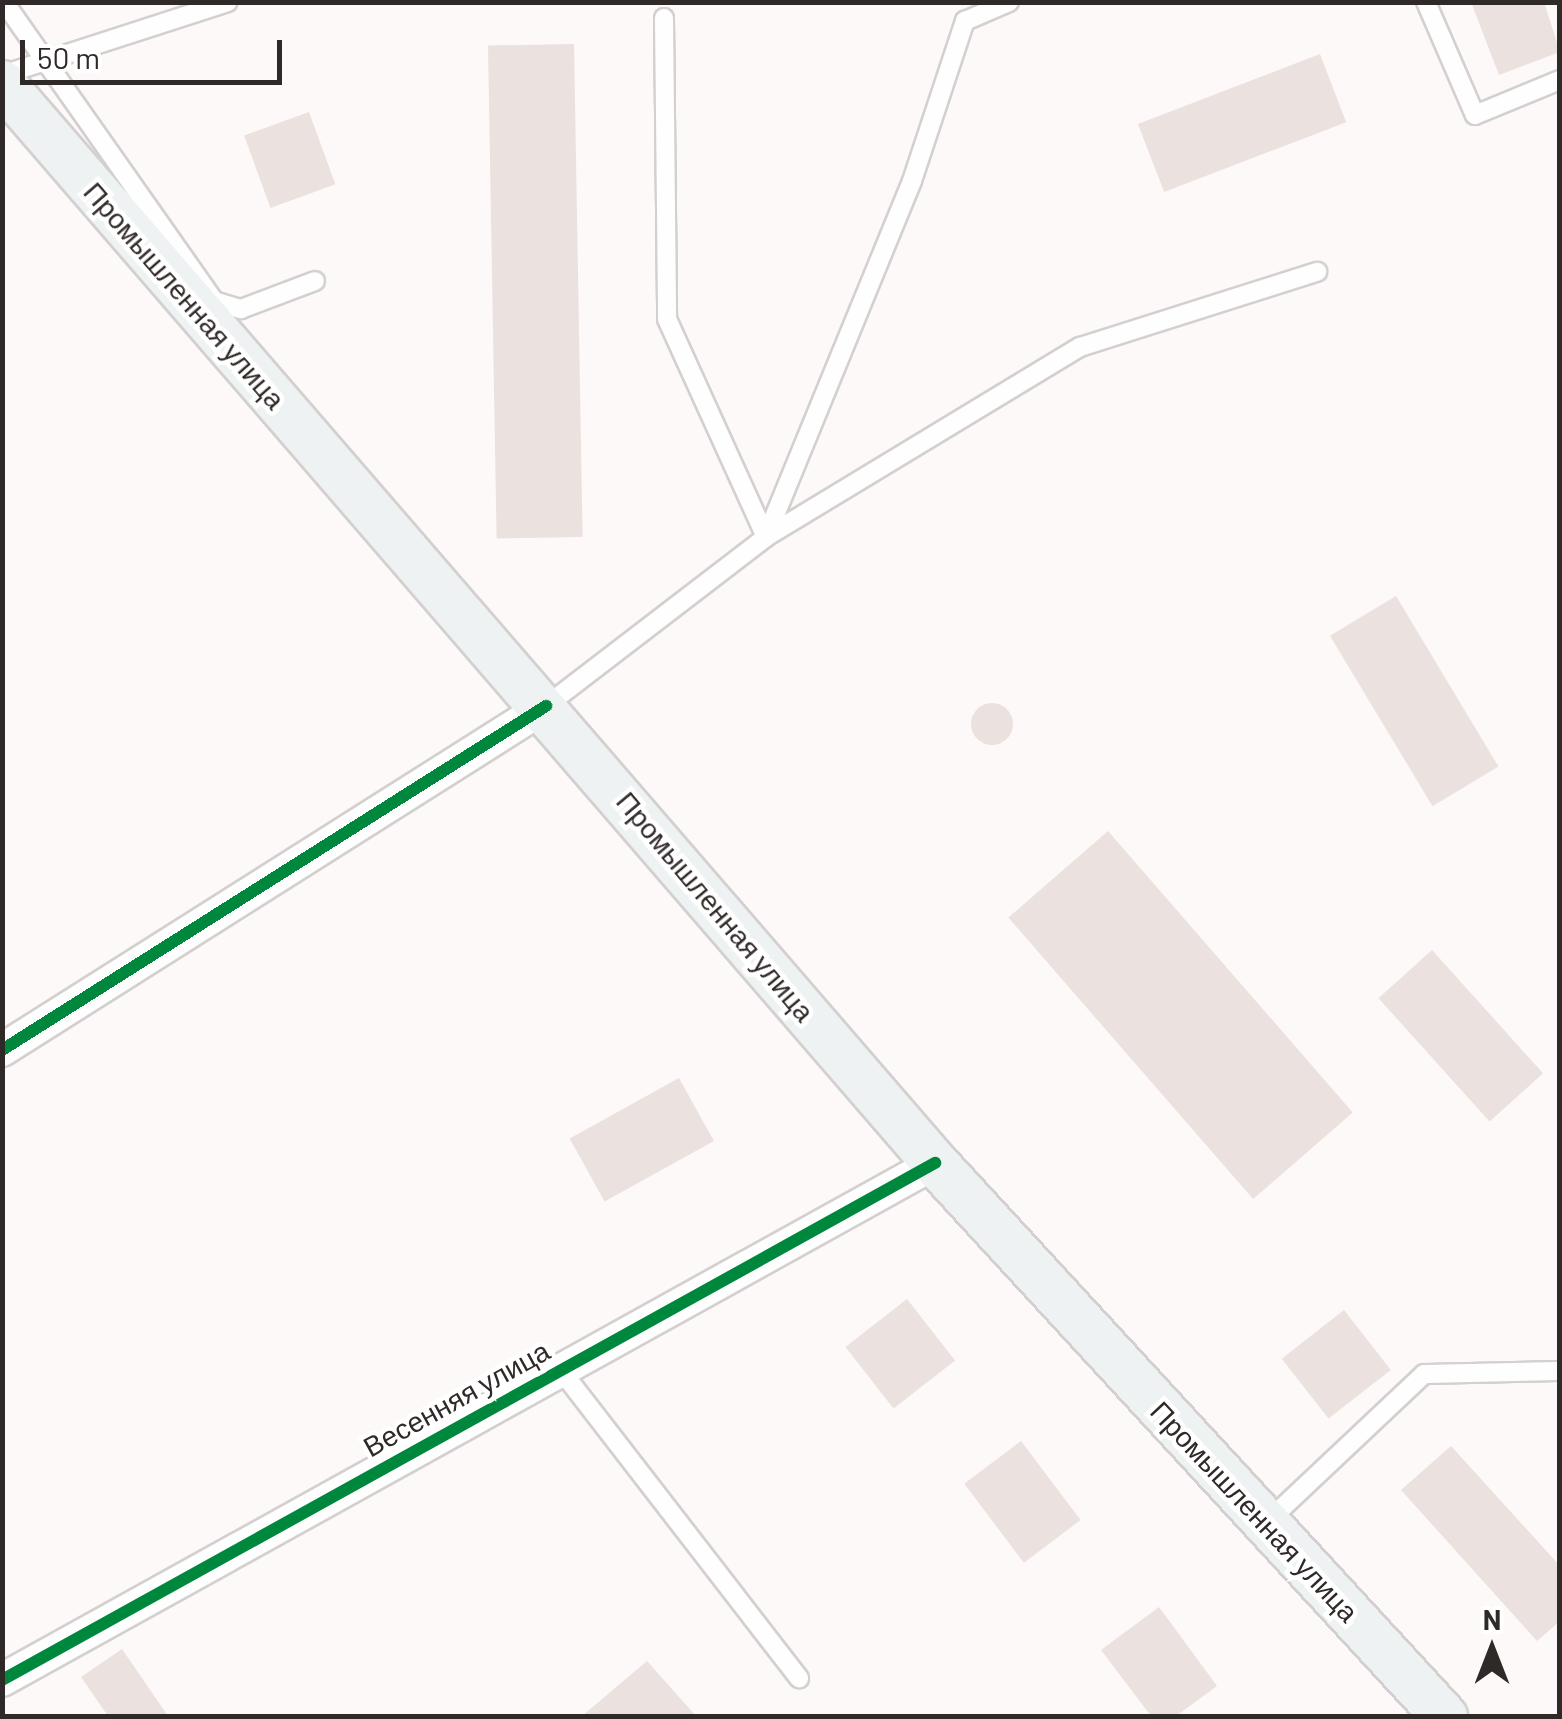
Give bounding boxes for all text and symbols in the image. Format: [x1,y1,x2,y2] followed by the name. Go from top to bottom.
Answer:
[25,20,288,82] scale bar
[37,39,100,75] text: 50 m
[77,175,293,415] street label: Промышленная улица
[610,784,822,1028] street label: Промышленная улица
[357,1333,555,1463] street label: Весенняя улица
[1144,1394,1366,1628] street label: Промышленная улица
[1442,1599,1542,1699] north arrow
[1483,1602,1501,1636] text: N

